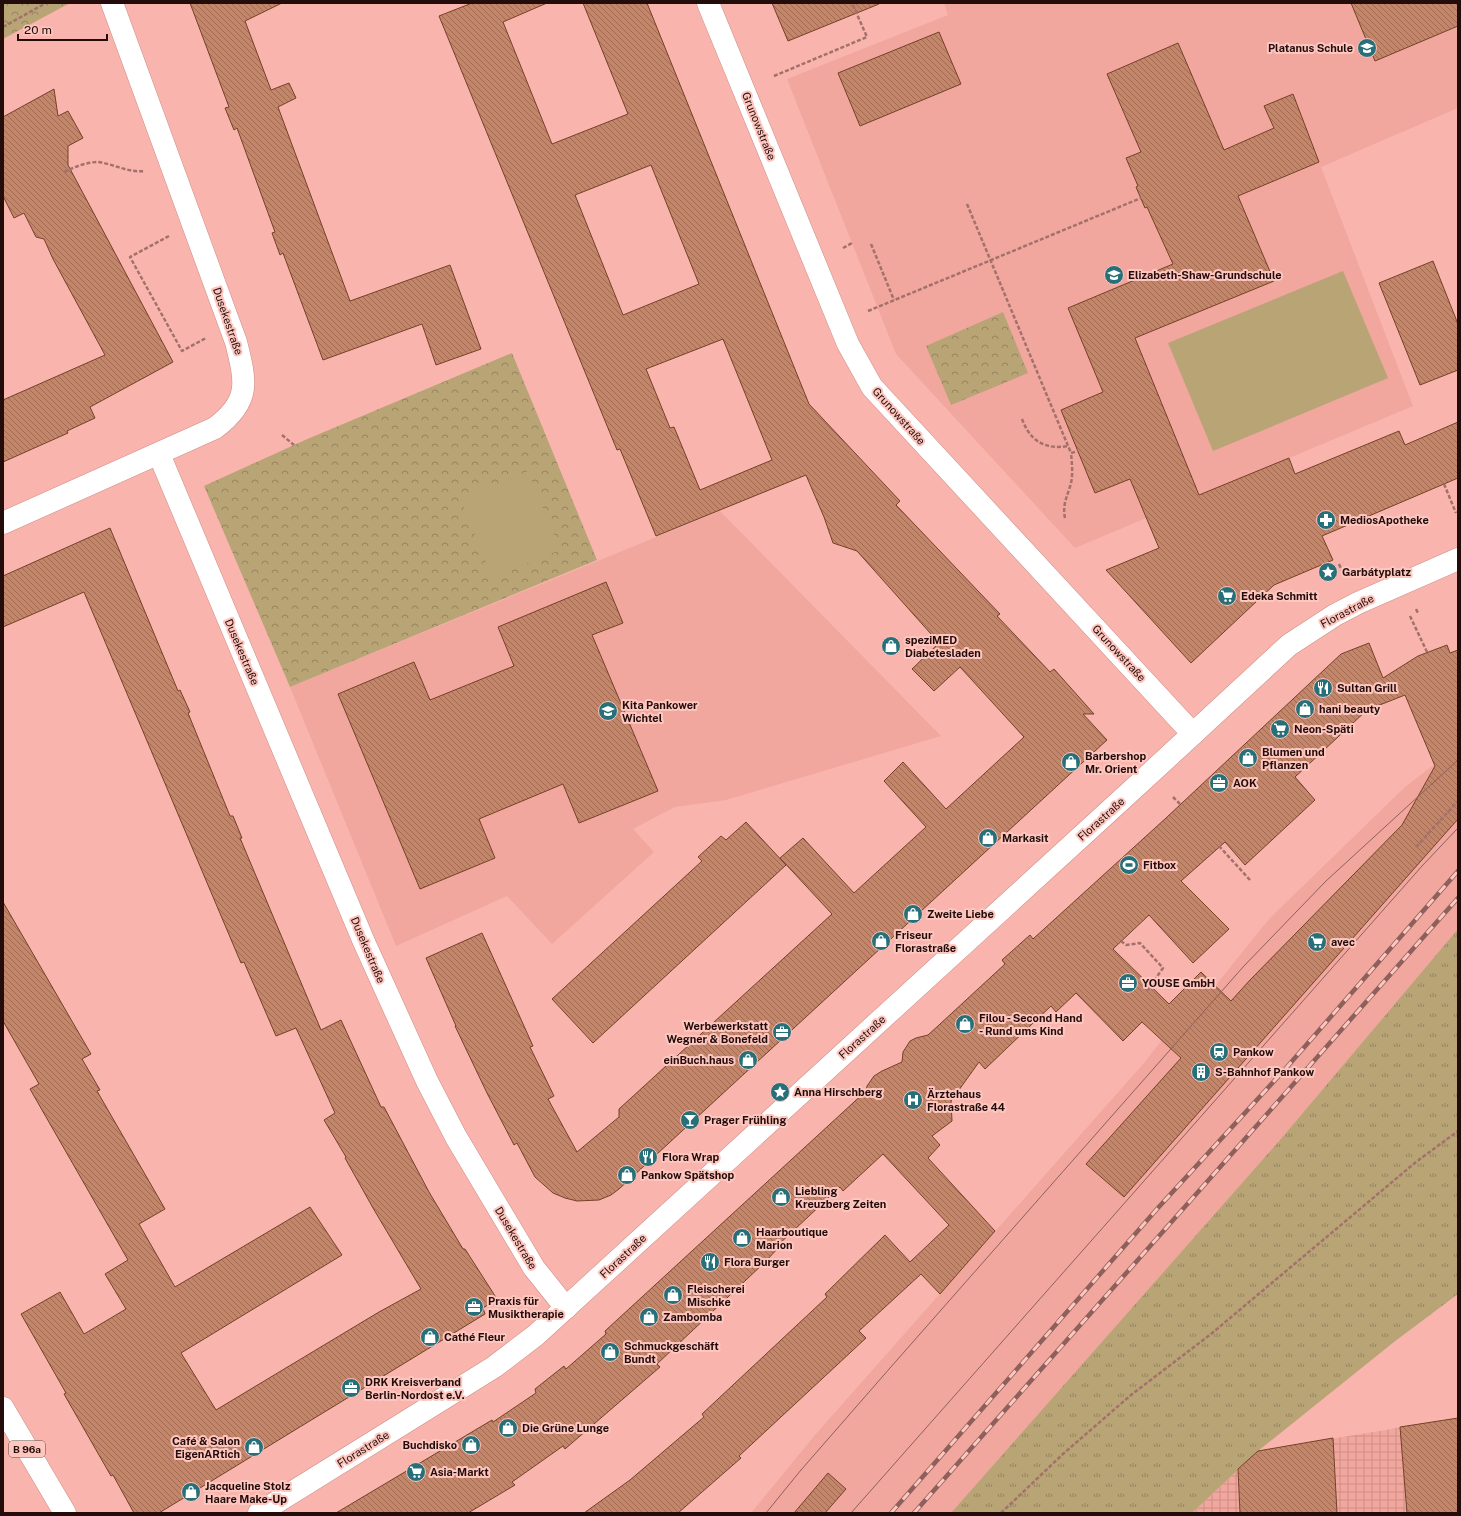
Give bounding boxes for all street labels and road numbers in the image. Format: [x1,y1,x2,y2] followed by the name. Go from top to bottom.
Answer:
[740,90,778,162] street label: Grunowstraße
[211,286,245,356] street label: Dusekestraße
[870,385,928,447] street label: Grunowstraße
[1318,592,1376,630] street label: Florastraße
[223,617,261,687] street label: Dusekestraße
[1090,622,1148,684] street label: Grunowstraße
[1075,795,1127,843] street label: Florastraße
[349,915,387,985] street label: Dusekestraße
[836,1013,888,1061] street label: Florastraße
[493,1205,539,1271] street label: Dusekestraße
[597,1232,649,1280] street label: Florastraße
[335,1428,391,1470] street label: Florastraße
[9,1441,45,1457] road number: B 96a

